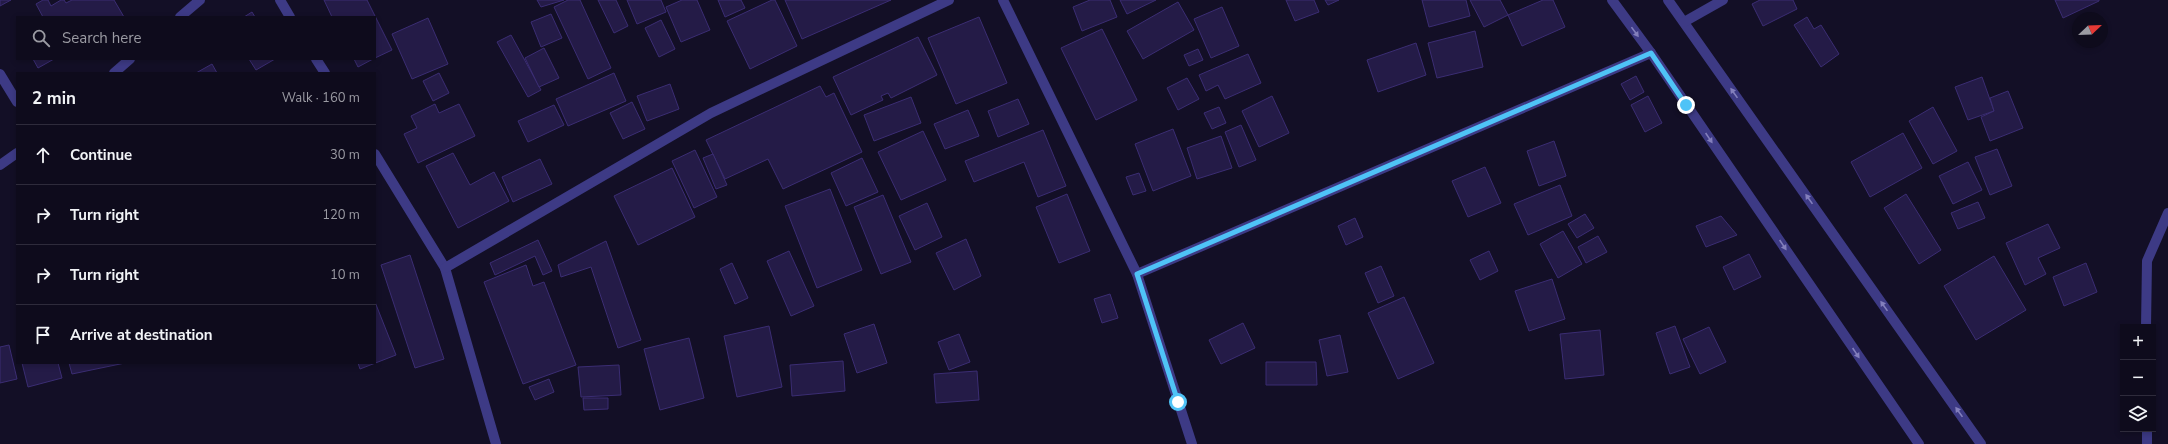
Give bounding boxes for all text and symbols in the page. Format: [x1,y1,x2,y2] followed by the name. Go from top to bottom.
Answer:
[2072,12,2108,48] north arrow
[16,16,376,60] search box
[1631,26,1639,37] one-way arrow
[30,27,52,49] icon: search
[62,28,142,48] text: Search here
[32,87,76,110] text: 2 min
[1730,88,1738,98] one-way arrow
[282,89,360,107] text: Walk · 160 m
[1677,96,1695,114] route end
[1705,133,1713,143] one-way arrow
[32,144,54,166] icon: ahead
[70,145,132,165] text: Continue
[330,146,360,164] text: 30 m
[1805,194,1813,205] one-way arrow
[32,204,54,226] icon: right
[70,205,139,225] text: Turn right
[322,206,360,224] text: 120 m
[1779,240,1787,251] one-way arrow
[32,264,54,286] icon: right
[70,265,139,285] text: Turn right
[330,266,360,284] text: 10 m
[1880,300,1888,311] one-way arrow
[32,324,54,346] icon: arrive
[2120,324,2156,432] map controls
[2120,324,2156,360] button: +
[70,325,213,345] text: Arrive at destination
[1852,347,1860,358] one-way arrow
[2120,360,2156,396] button: −
[1169,393,1187,411] route start
[2120,396,2156,432] button: layers
[1955,407,1963,417] one-way arrow

